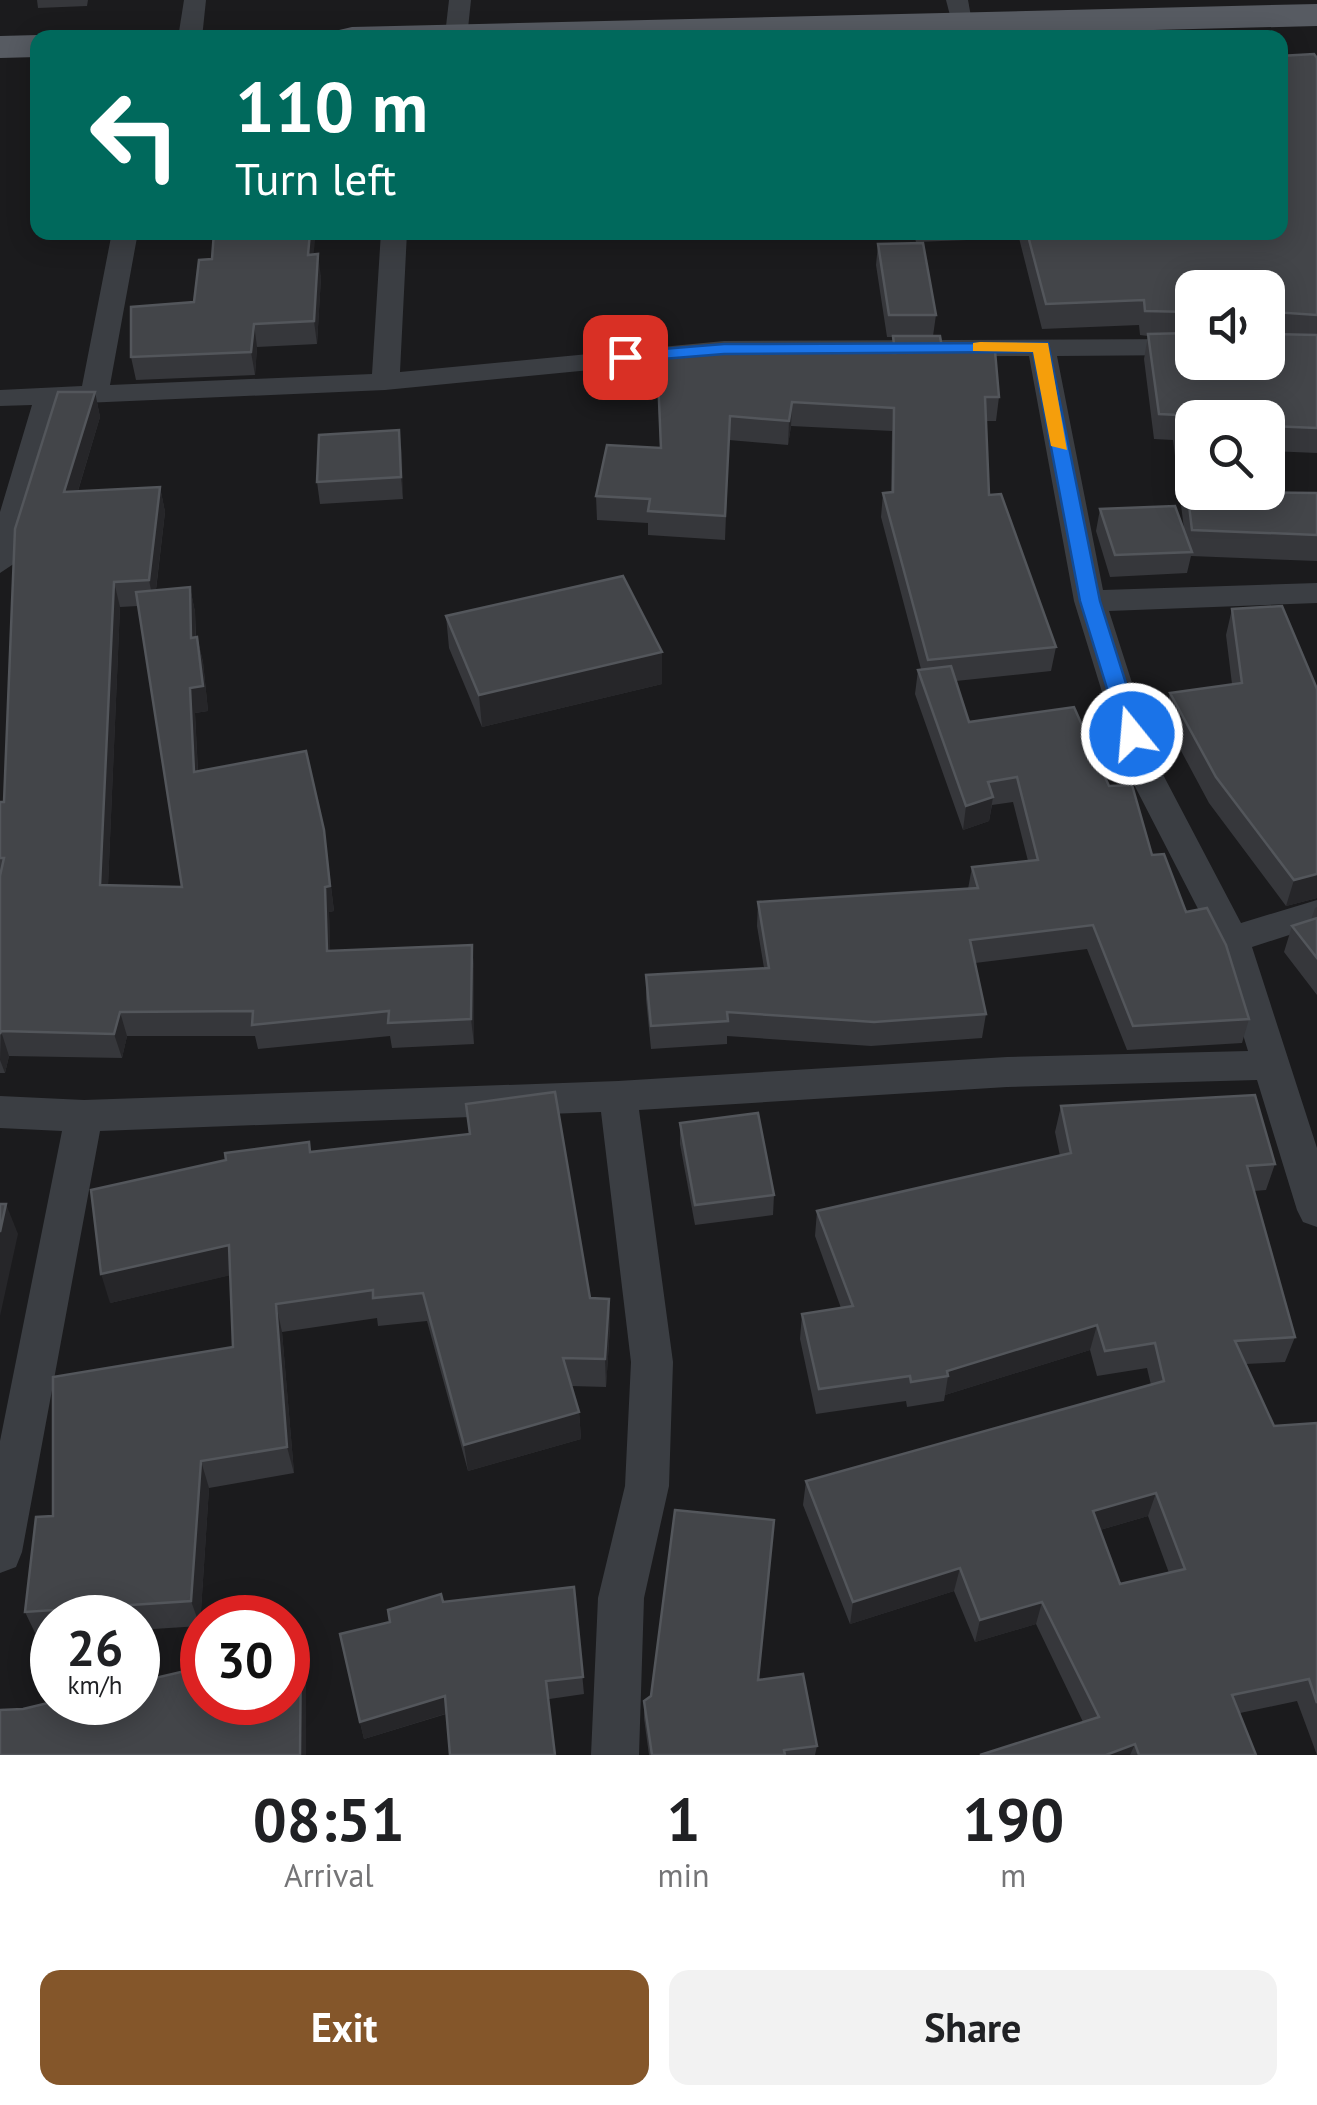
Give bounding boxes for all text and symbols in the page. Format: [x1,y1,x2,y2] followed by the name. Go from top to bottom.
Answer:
[235,61,428,151] text: 110 m
[70,70,200,200] icon: left
[235,149,396,207] text: Turn left
[1175,270,1285,510] map controls
[1175,270,1285,380] button: sound
[583,315,668,400] pin
[598,330,653,385] icon: arrive
[1175,400,1285,510] button: search
[1080,682,1184,786] position arrow
[180,1595,310,1725] speed limit sign: 30
[67,1615,123,1680] text: 26
[68,1669,122,1701] text: km/h
[253,1780,405,1858] text: 08:51
[667,1780,701,1858] text: 1
[962,1780,1064,1858] text: 190
[284,1854,374,1896] text: Arrival
[658,1854,710,1896] text: min
[1000,1854,1026,1896] text: m
[40,1970,649,2085] button: Exit
[669,1970,1277,2085] button: Share

